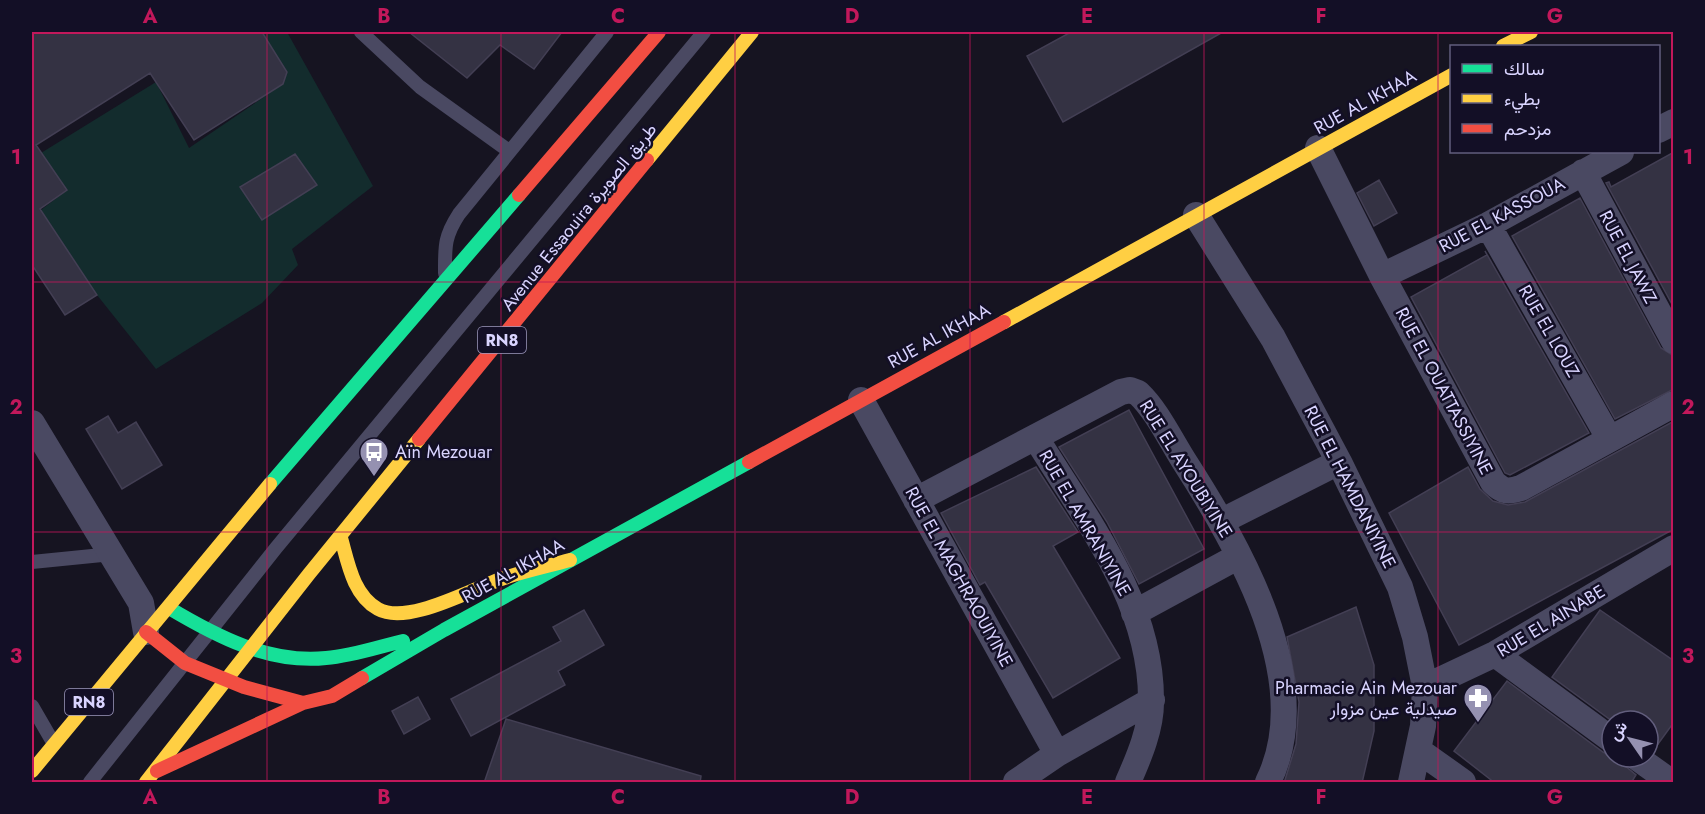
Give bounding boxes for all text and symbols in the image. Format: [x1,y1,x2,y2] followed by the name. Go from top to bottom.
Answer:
[142,2,158,31] text: A
[377,2,391,31] text: B
[611,2,625,31] text: C
[845,2,859,31] text: D
[1081,2,1093,31] text: E
[1315,2,1327,31] text: F
[1547,2,1563,31] text: G
[1450,45,1660,153] legend
[1504,56,1544,82] text: سالك
[1309,63,1421,141] street label: RUE AL IKHAA
[1504,86,1540,114] text: بطيء
[1504,116,1551,142] text: مزدحم
[495,117,663,317] street label: Avenue Essaouira طريق الصويرة
[11,143,21,172] text: 1
[1683,143,1693,172] text: 1
[1434,171,1570,259] street label: RUE EL KASSOUA
[1593,206,1664,308] street label: RUE EL JAWZ
[1512,280,1586,382] street label: RUE EL LOUZ
[883,297,995,375] street label: RUE AL IKHAA
[1389,303,1499,479] street label: RUE EL OUATTASSIYINE
[478,327,526,353] road number: RN8
[9,393,23,422] text: 2
[1681,393,1695,422] text: 2
[1133,395,1239,543] street label: RUE EL AYOUBIYINE
[1298,401,1402,573] street label: RUE EL HAMDANIYINE
[358,436,390,478] bus stop icon: Aïn Mezouar
[395,439,493,465] place label: Aïn Mezouar
[1032,445,1138,601] street label: RUE EL AMRANIYINE
[899,482,1019,672] street label: RUE EL MAGHRAOUIYINE
[457,532,569,610] street label: RUE AL IKHAA
[1492,578,1610,664] street label: RUE EL AINABE
[10,642,22,671] text: 3
[1682,642,1694,671] text: 3
[1275,675,1458,722] place label: Pharmacie Ain Mezouar صيدلية عين مزوار
[1462,682,1494,724] pharmacy icon: Pharmacie Ain Mezouar صيدلية عين مزوار
[65,689,113,715] road number: RN8
[1600,709,1660,769] north arrow
[1603,716,1633,745] text: ش
[142,783,158,812] text: A
[377,783,391,812] text: B
[611,783,625,812] text: C
[845,783,859,812] text: D
[1081,783,1093,812] text: E
[1315,783,1327,812] text: F
[1547,783,1563,812] text: G

